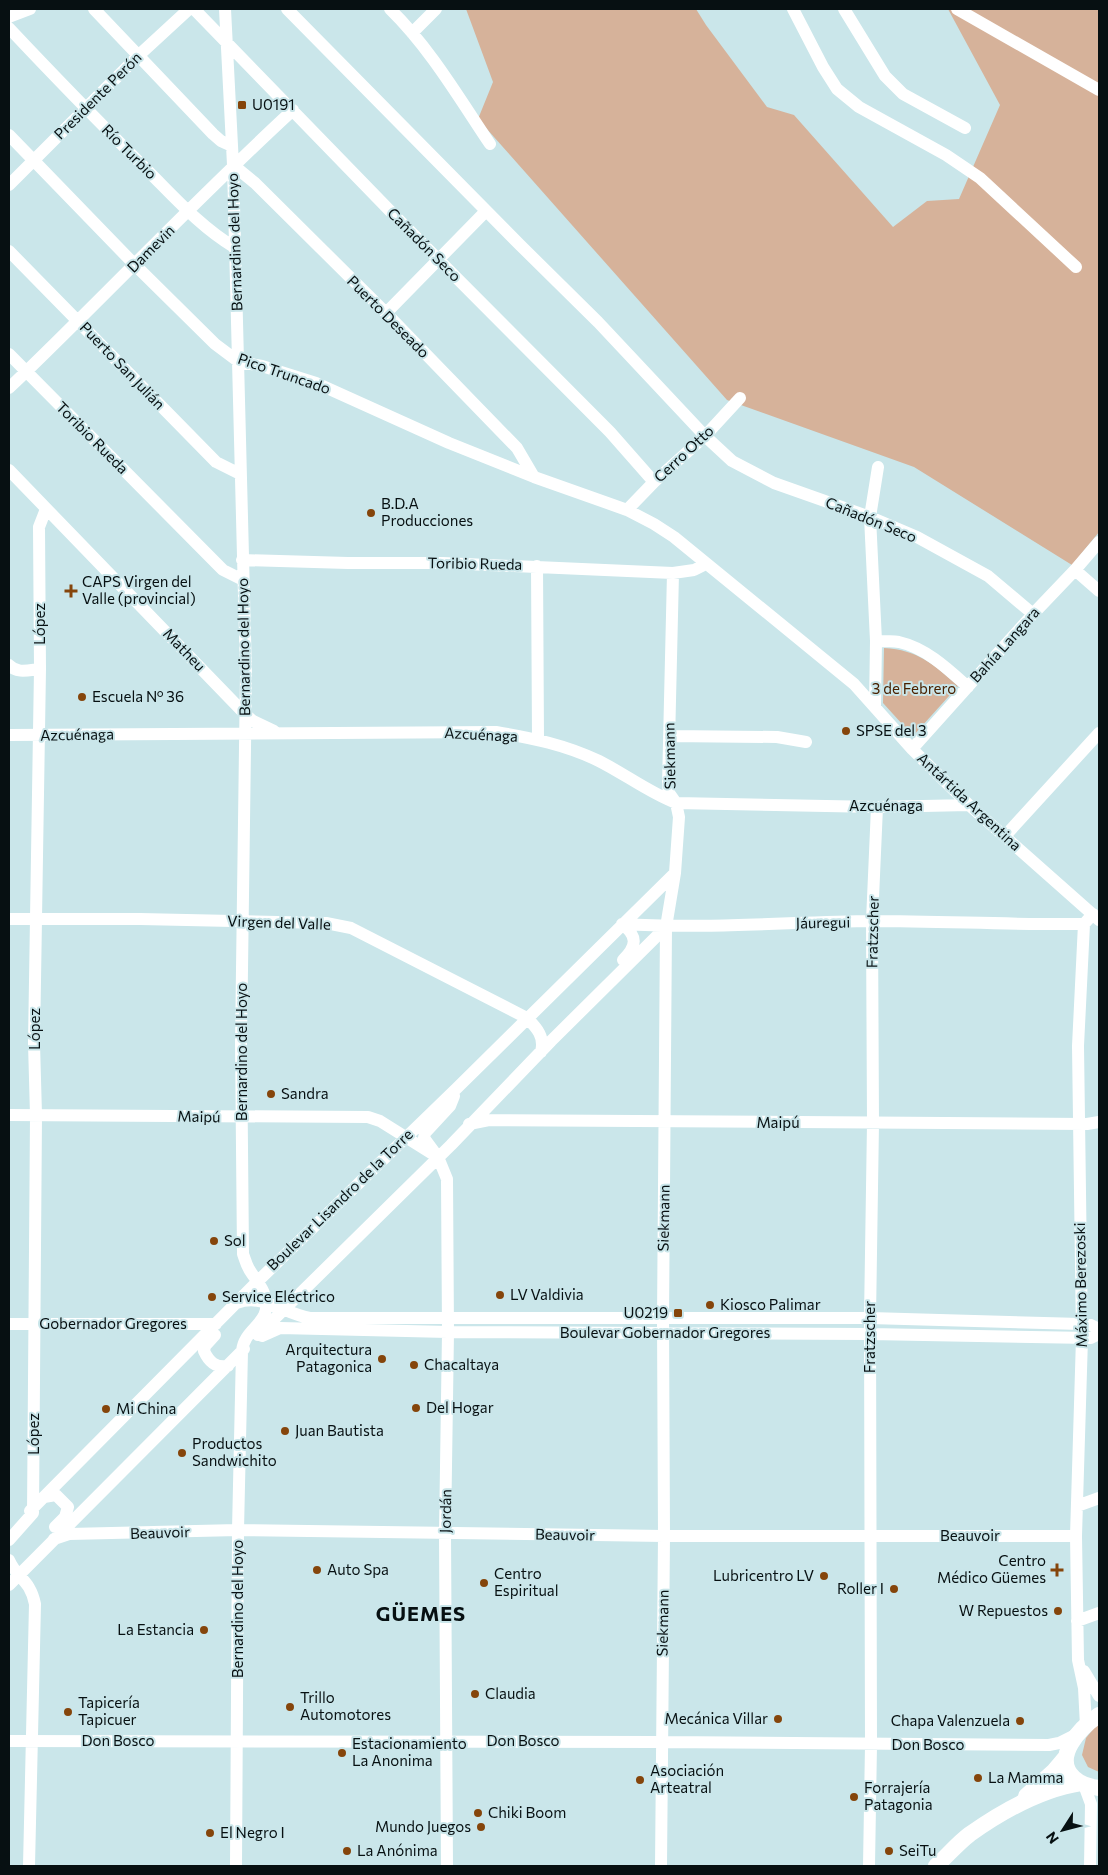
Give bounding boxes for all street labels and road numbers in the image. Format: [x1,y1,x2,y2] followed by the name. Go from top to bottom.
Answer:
[50,48,145,143] street label: Presidente Perón
[99,120,161,182] street label: Río Turbio
[223,173,245,311] street label: Bernardino del Hoyo
[384,204,465,285] street label: Cañadón Seco
[123,221,178,276] street label: Damevin
[344,271,434,361] street label: Puerto Deseado
[76,318,169,413] street label: Puerto San Julián
[236,349,333,397] street label: Pico Truncado
[53,397,133,477] street label: Toribio Rueda
[650,421,717,485] street label: Cerro Otto
[823,493,920,546] street label: Cañadón Seco
[428,553,522,573] street label: Toribio Rueda
[233,578,253,716] street label: Bernardino del Hoyo
[30,603,48,645] street label: López
[966,603,1043,686] street label: Bahía Langara
[160,624,210,675] street label: Matheu
[659,722,679,790] street label: Siekmann
[444,723,518,745] street label: Azcuénaga
[40,724,114,744] street label: Azcuénaga
[914,748,1025,854] street label: Antártida Argentina
[849,796,923,814] street label: Azcuénaga
[862,896,882,968] street label: Fratzscher
[227,911,331,933] street label: Virgen del Valle
[796,913,850,931] street label: Jáuregui
[232,983,250,1121] street label: Bernardino del Hoyo
[25,1008,43,1050] street label: López
[177,1107,221,1125] street label: Maipú
[756,1113,800,1131] street label: Maipú
[263,1125,416,1274] street label: Boulevar Lisandro de la Torre
[653,1184,673,1252] street label: Siekmann
[1070,1222,1090,1348] street label: Máximo Berezoski
[860,1301,878,1373] street label: Fratzscher
[39,1314,187,1332] street label: Gobernador Gregores
[560,1323,770,1341] street label: Boulevar Gobernador Gregores
[24,1413,42,1455] street label: López
[436,1489,454,1533] street label: Jordán
[130,1522,190,1542] street label: Beauvoir
[535,1524,595,1544] street label: Beauvoir
[940,1526,1000,1544] street label: Beauvoir
[228,1540,246,1678] street label: Bernardino del Hoyo
[652,1589,672,1657] street label: Siekmann
[81,1731,155,1749] street label: Don Bosco
[486,1731,560,1749] street label: Don Bosco
[891,1735,965,1753] street label: Don Bosco

